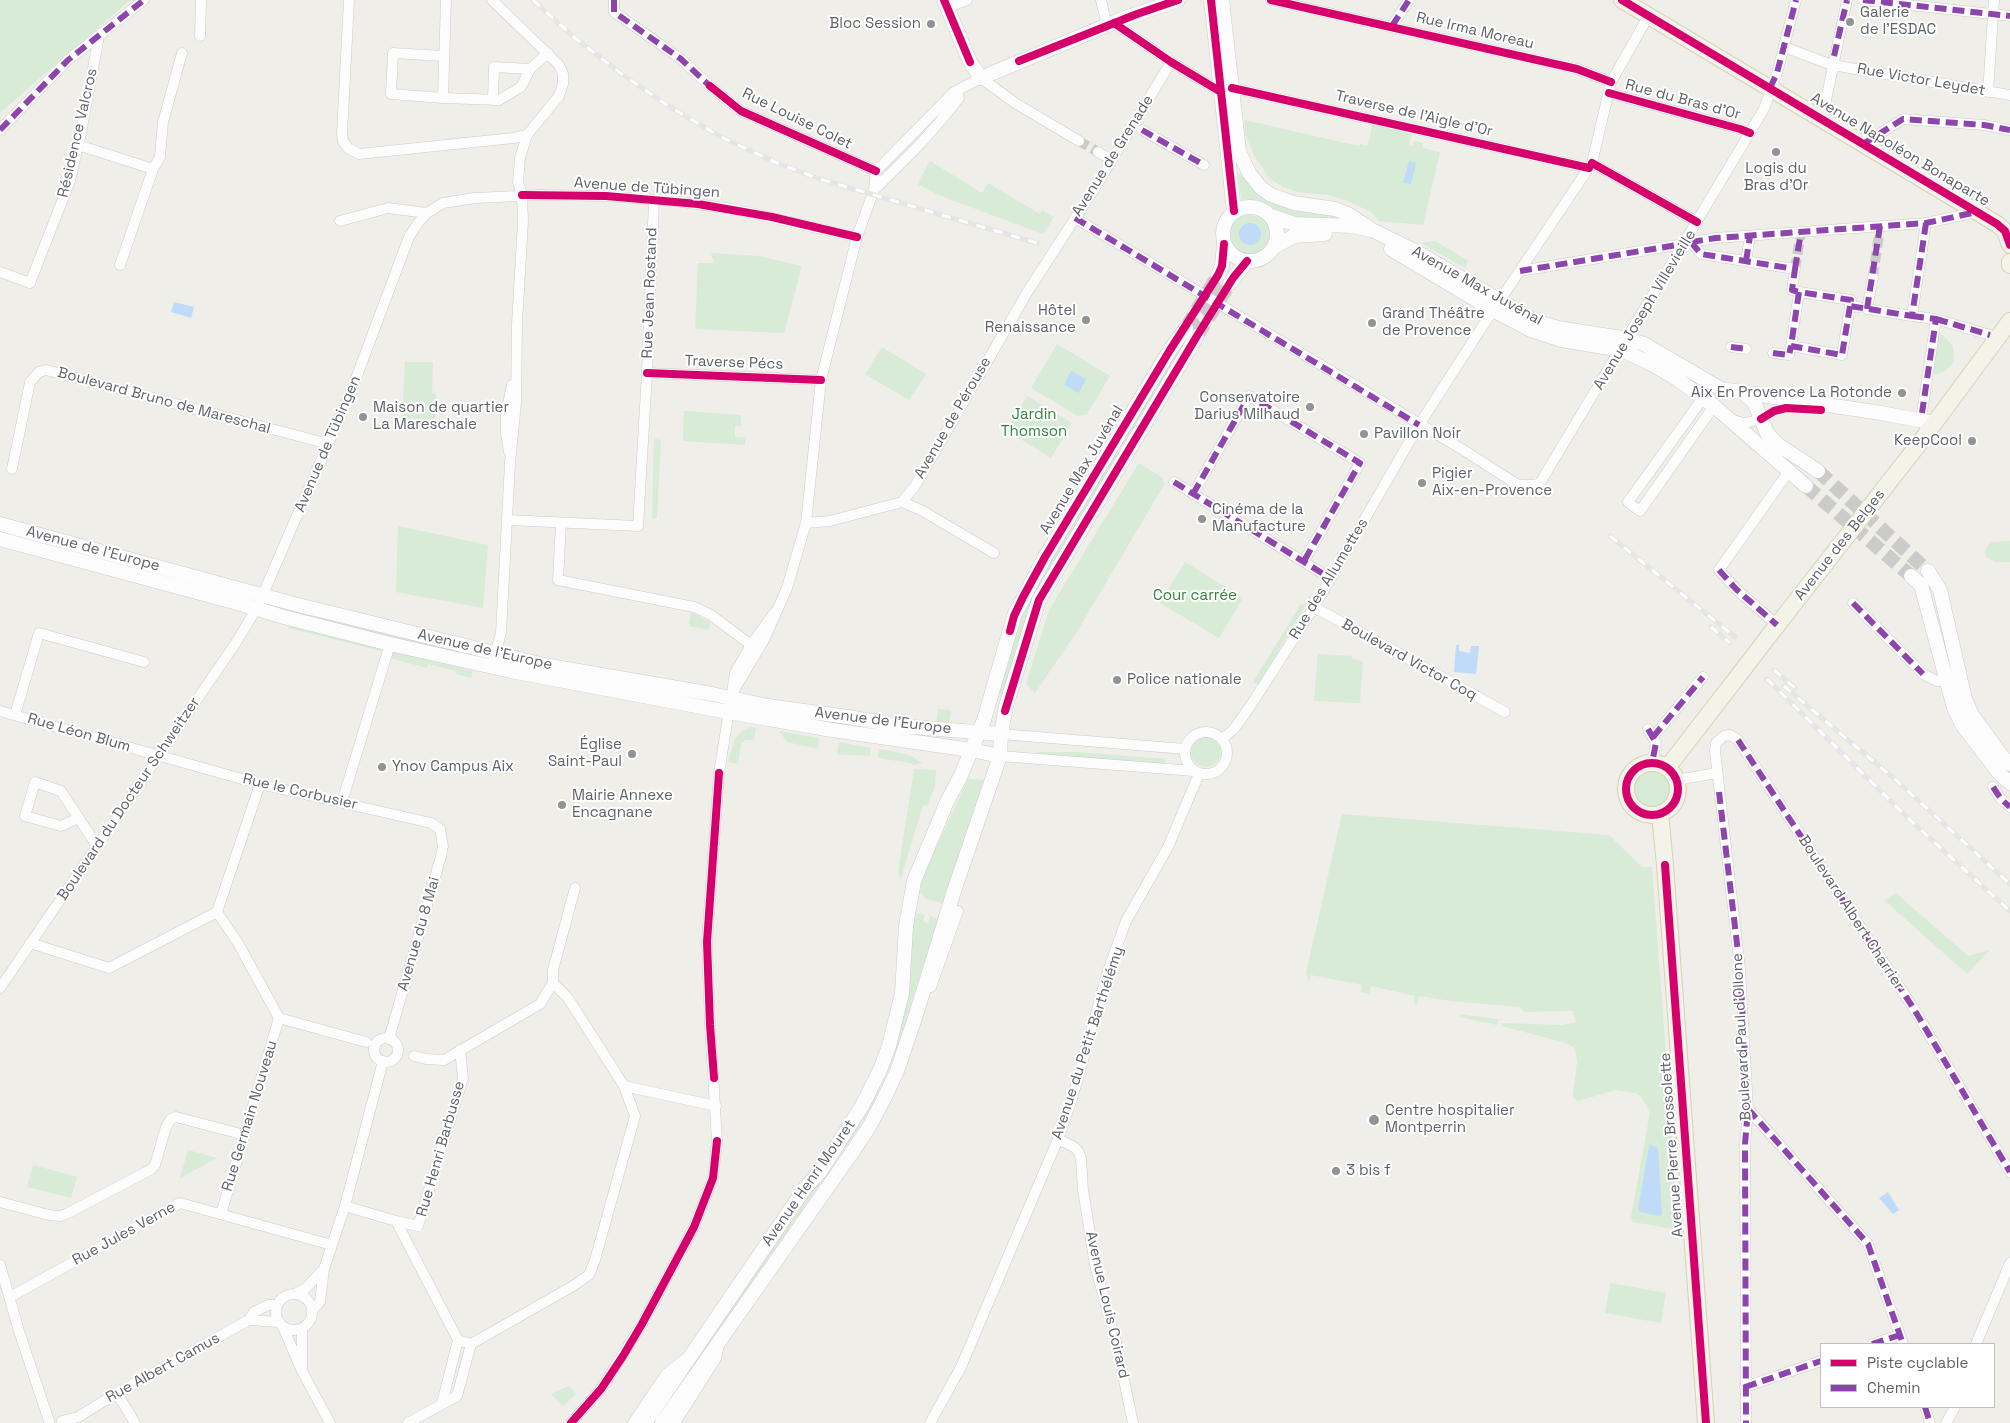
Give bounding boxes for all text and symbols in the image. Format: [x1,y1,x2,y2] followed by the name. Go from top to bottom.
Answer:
[1860,4,1936,39] place label: Galerie de l'ESDAC
[1414,9,1536,53] street label: Rue Irma Moreau
[829,15,921,33] place label: Bloc Session
[1844,16,1856,28] marker: Galerie de l'ESDAC
[925,18,937,30] marker: Bloc Session
[1856,60,1986,100] street label: Rue Victor Leydet
[54,67,102,199] street label: Résidence Valcros
[1623,76,1743,124] street label: Rue du Bras d'Or
[739,85,855,153] street label: Rue Louise Colet
[1334,87,1494,141] street label: Traverse de l'Aigle d'Or
[1807,89,1993,211] street label: Avenue Napoléon Bonaparte
[1068,92,1158,220] street label: Avenue de Grenade
[1770,146,1782,158] marker: Logis du Bras d'Or
[1744,160,1808,195] place label: Logis du Bras d'Or
[573,174,721,202] street label: Avenue de Tübingen
[639,227,661,359] street label: Rue Jean Rostand
[1590,227,1700,393] street label: Avenue Joseph Villevieille
[1408,242,1546,330] street label: Avenue Max Juvénal
[985,302,1076,337] place label: Hôtel Renaissance
[1382,305,1485,340] place label: Grand Théâtre de Provence
[1080,314,1092,326] marker: Hôtel Renaissance
[1366,317,1378,329] marker: Grand Théâtre de Provence
[684,352,784,374] street label: Traverse Pécs
[911,354,995,482] street label: Avenue de Pérouse
[56,364,272,438] street label: Boulevard Bruno de Mareschal
[291,373,365,515] street label: Avenue de Tübingen
[1691,384,1892,402] place label: Aix En Provence La Rotonde
[1896,387,1908,399] marker: Aix En Provence La Rotonde
[1194,389,1300,424] place label: Conservatoire Darius Milhaud
[373,399,509,434] place label: Maison de quartier La Mareschale
[1304,401,1316,413] marker: Conservatoire Darius Milhaud
[1036,402,1128,538] street label: Avenue Max Juvénal
[1001,406,1067,441] park label: Jardin Thomson
[357,411,369,423] marker: Maison de quartier La Mareschale
[1374,425,1461,443] place label: Pavillon Noir
[1358,428,1370,440] marker: Pavillon Noir
[1894,432,1962,450] place label: KeepCool
[1966,435,1978,447] marker: KeepCool
[1432,465,1552,500] place label: Pigier Aix-en-Provence
[1416,477,1428,489] marker: Pigier Aix-en-Provence
[1791,486,1889,604] street label: Avenue des Belges
[1212,501,1306,536] place label: Cinéma de la Manufacture
[1196,513,1208,525] marker: Cinéma de la Manufacture
[1286,515,1372,643] street label: Rue des Allumettes
[24,523,162,575] street label: Avenue de l'Europe
[1153,587,1237,605] park label: Cour carrée
[1338,615,1480,705] street label: Boulevard Victor Coq
[416,626,554,674] street label: Avenue de l'Europe
[1127,671,1242,689] place label: Police nationale
[1111,674,1123,686] marker: Police nationale
[54,694,204,904] street label: Boulevard du Docteur Schweitzer
[814,704,952,738] street label: Avenue de l'Europe
[25,710,133,756] street label: Rue Léon Blum
[548,736,622,771] place label: Église Saint-Paul
[626,748,638,760] marker: Église Saint-Paul
[392,758,514,776] place label: Ynov Campus Aix
[376,761,388,773] marker: Ynov Campus Aix
[241,770,359,814] street label: Rue le Corbusier
[572,787,673,822] place label: Mairie Annexe Encagnane
[556,799,568,811] marker: Mairie Annexe Encagnane
[1794,832,1908,994] street label: Boulevard Albert Charrier
[394,875,444,993] street label: Avenue du 8 Mai
[1048,944,1128,1142] street label: Avenue du Petit Barthélémy
[1729,953,1755,1121] street label: Boulevard Paul d'Ollone
[218,1038,282,1194] street label: Rue Germain Nouveau
[1657,1052,1687,1238] street label: Avenue Pierre Brossolette
[413,1079,469,1219] street label: Rue Henri Barbusse
[1385,1102,1515,1137] place label: Centre hospitalier Montperrin
[1367,1113,1381,1127] marker: Centre hospitalier Montperrin
[759,1116,859,1250] street label: Avenue Henri Mouret
[1346,1162,1391,1180] place label: 3 bis f
[1330,1165,1342,1177] marker: 3 bis f
[69,1198,179,1270] street label: Rue Jules Verne
[1081,1230,1133,1380] street label: Avenue Louis Coirard
[103,1329,223,1407] street label: Rue Albert Camus
[1820,1343,1995,1408] legend
[1867,1353,1968,1372] text: Piste cyclable
[1867,1378,1920,1397] text: Chemin

